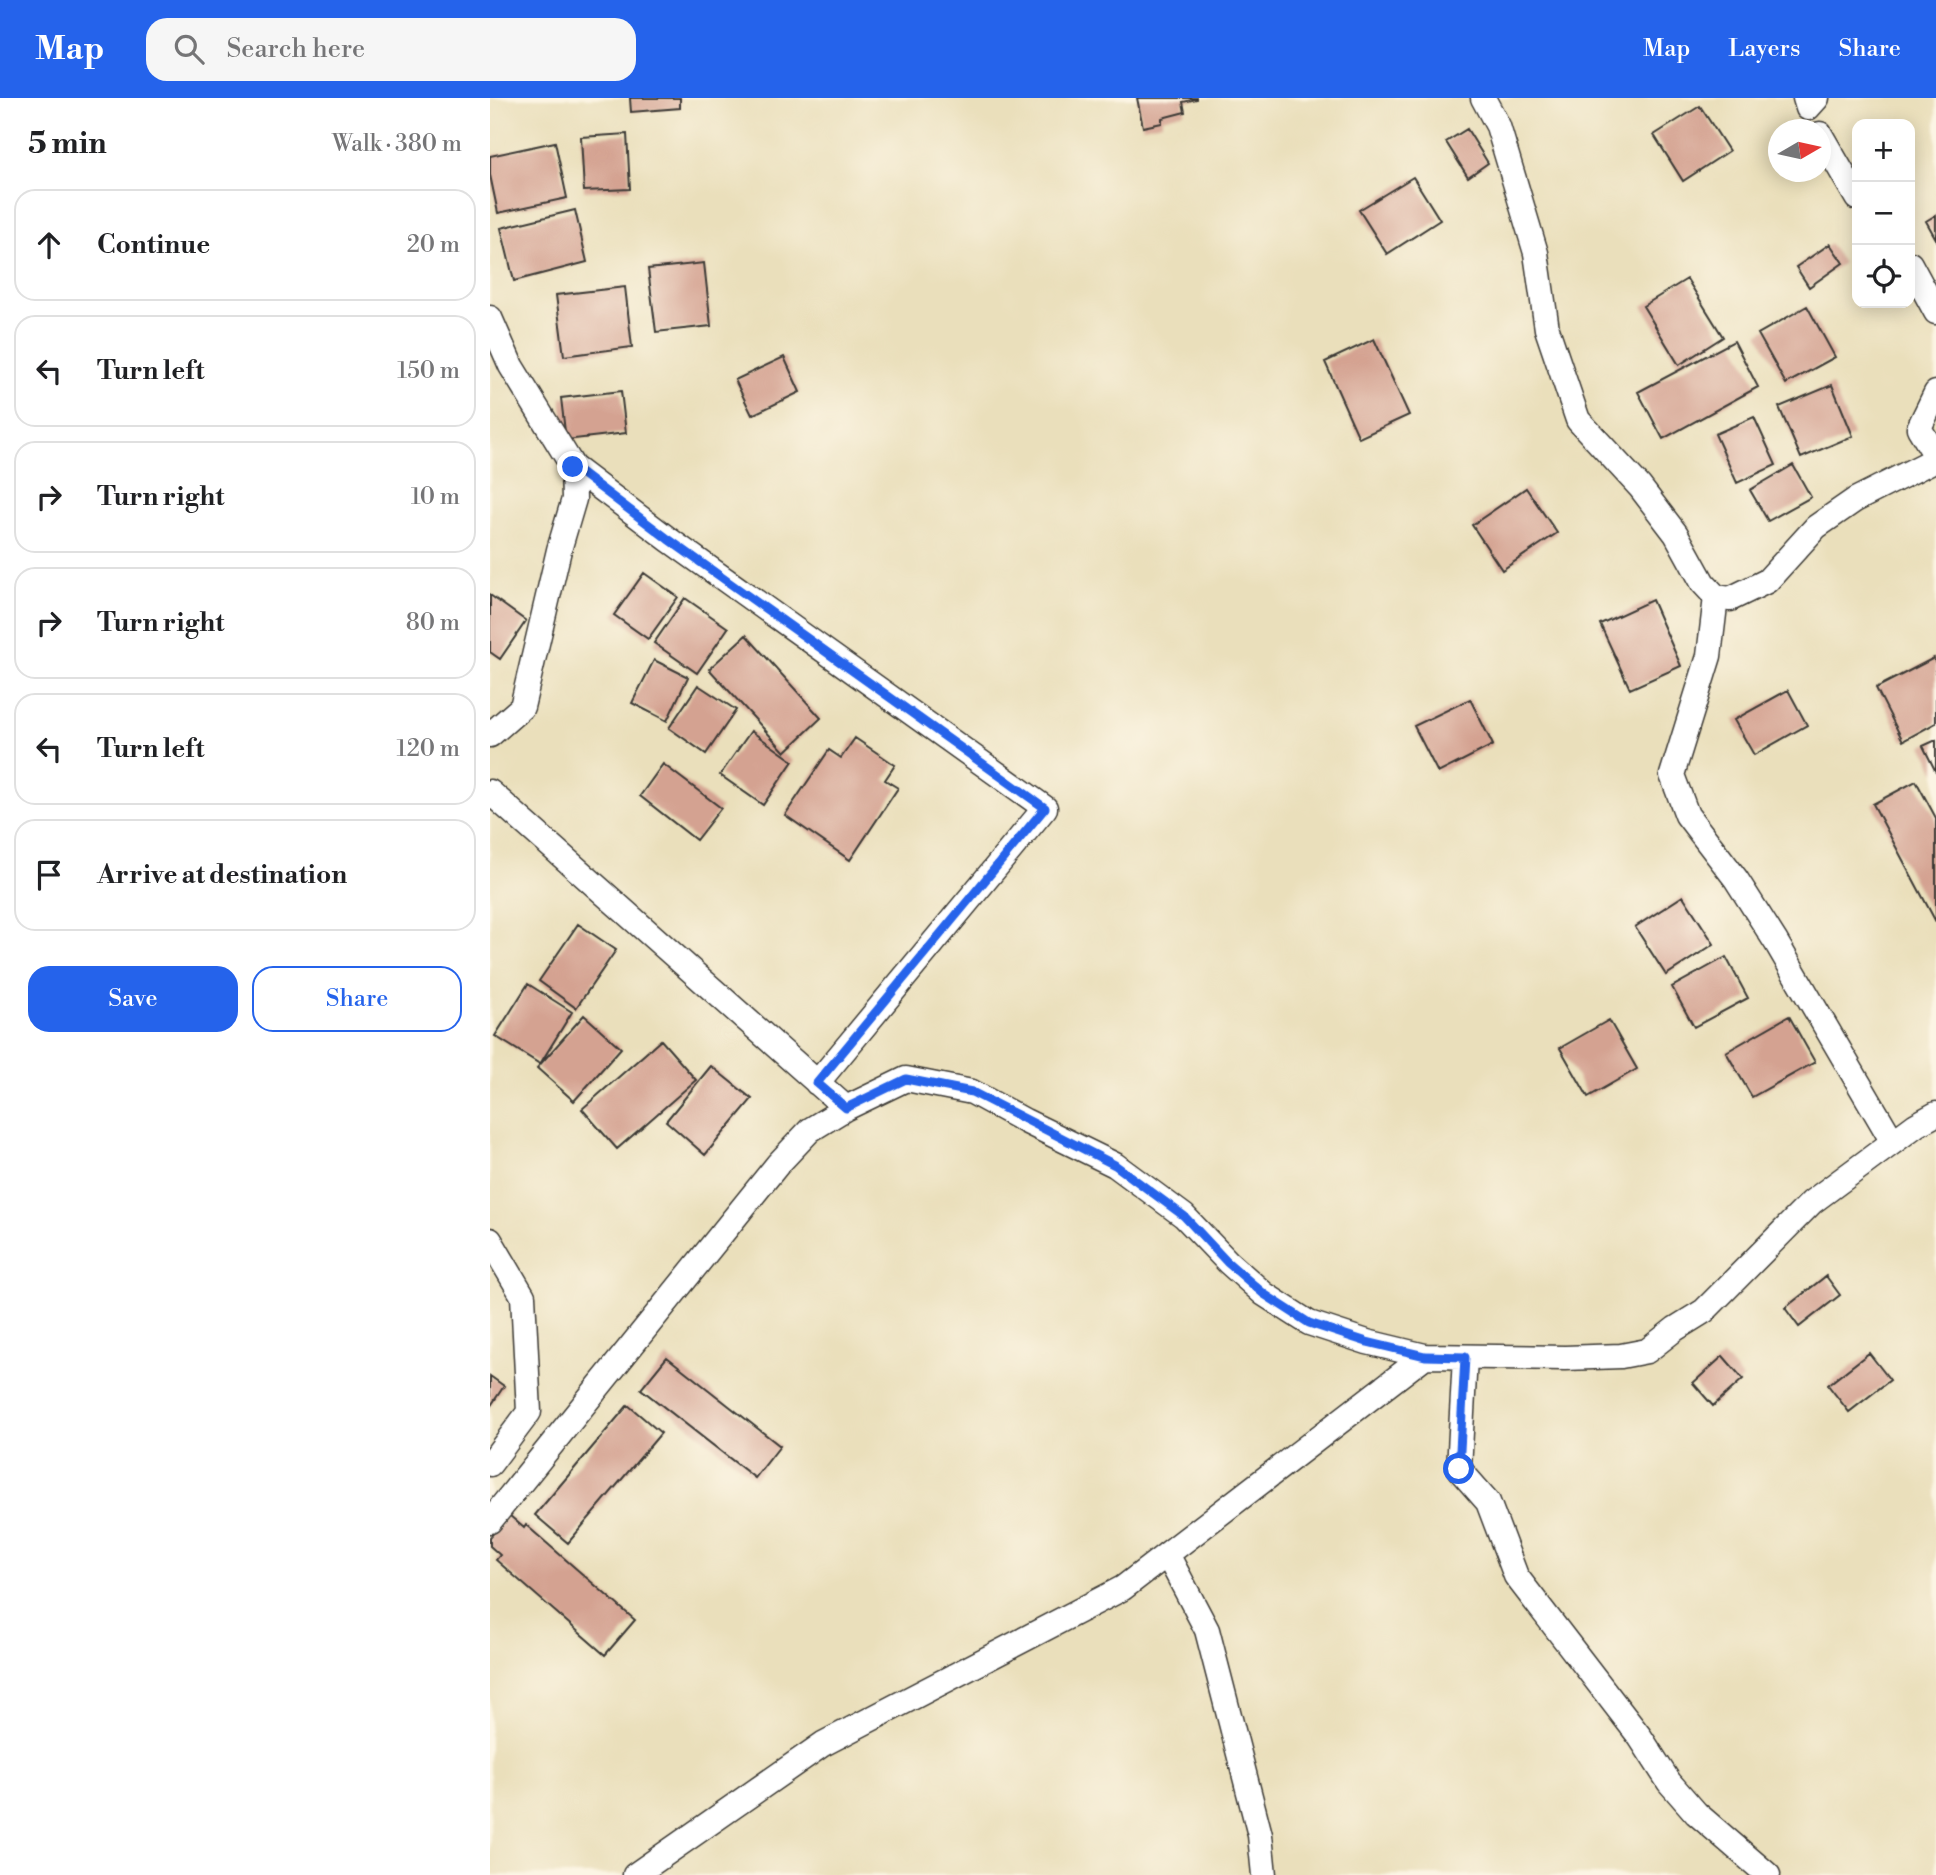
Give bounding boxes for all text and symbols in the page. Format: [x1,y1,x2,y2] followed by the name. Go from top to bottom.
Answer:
[146,18,636,81] search box
[35,29,104,70] text: Map
[170,30,208,68] icon: search
[226,33,365,65] text: Search here
[1643,34,1690,64] text: Map
[1728,34,1800,64] text: Layers
[1838,34,1901,64] text: Share
[1768,119,1831,182] north arrow
[1852,119,1915,308] map controls
[1852,119,1915,182] button: +
[28,125,107,163] text: 5 min
[332,130,462,158] text: Walk · 380 m
[1852,182,1915,245] button: −
[30,226,68,264] icon: ahead
[97,229,210,261] text: Continue
[407,231,460,259] text: 20 m
[1852,245,1915,308] button: locate
[30,352,68,390] icon: left
[97,355,205,387] text: Turn left
[397,357,460,385] text: 150 m
[557,451,588,482] route end
[30,478,68,516] icon: right
[97,481,225,513] text: Turn right
[411,483,460,511] text: 10 m
[30,604,68,642] icon: right
[97,607,225,639] text: Turn right
[406,609,460,637] text: 80 m
[30,730,68,768] icon: left
[97,733,205,765] text: Turn left
[396,735,460,763] text: 120 m
[30,856,68,894] icon: arrive
[97,859,347,891] text: Arrive at destination
[28,966,238,1032] button: Save
[252,966,462,1032] button: Share
[1443,1453,1474,1484] route start

